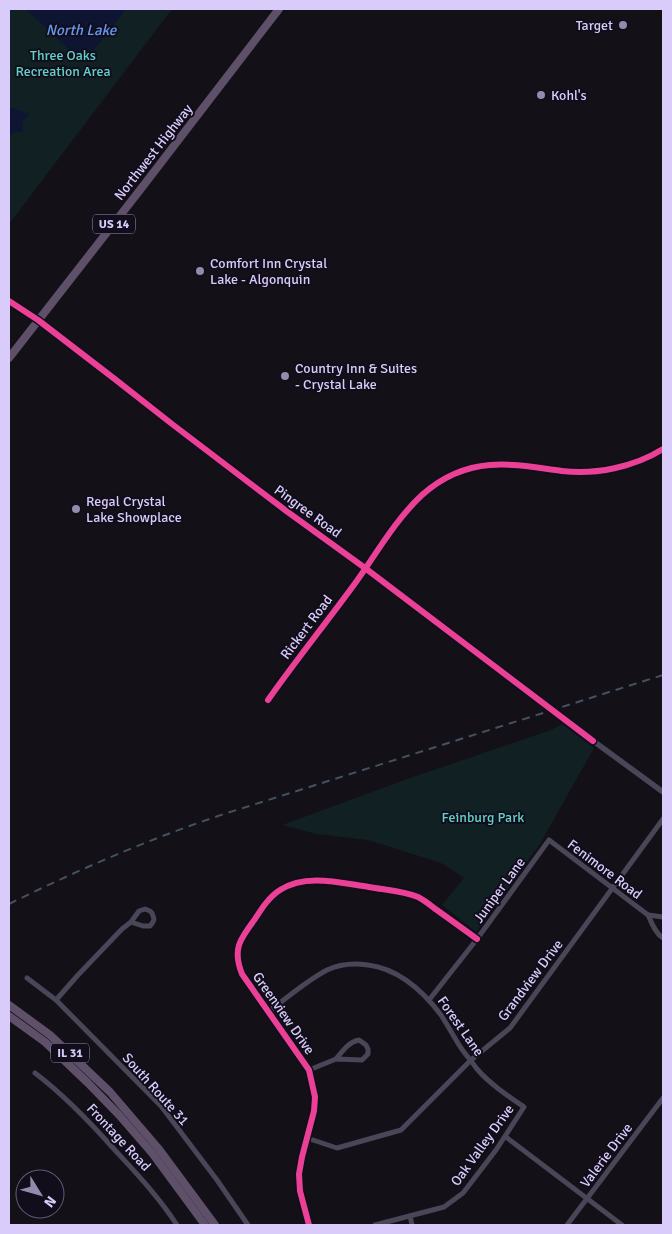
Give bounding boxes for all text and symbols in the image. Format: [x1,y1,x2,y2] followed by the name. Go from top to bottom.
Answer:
[576,17,613,34] place label: Target
[617,19,629,31] marker: Target
[46,21,118,39] water label: North Lake
[15,47,111,80] park label: Three Oaks Recreation Area
[551,87,587,104] place label: Kohl's
[535,89,547,101] marker: Kohl's
[111,101,196,204] street label: Northwest Highway
[93,214,135,233] road number: US 14
[210,255,327,288] place label: Comfort Inn Crystal Lake - Algonquin
[194,265,206,277] marker: Comfort Inn Crystal Lake - Algonquin
[295,360,417,393] place label: Country Inn & Suites - Crystal Lake
[279,370,291,382] marker: Country Inn & Suites - Crystal Lake
[271,481,345,541] street label: Pingree Road
[86,493,182,526] place label: Regal Crystal Lake Showplace
[70,503,82,515] marker: Regal Crystal Lake Showplace
[277,592,336,663] street label: Rickert Road
[442,809,524,826] park label: Feinburg Park
[564,836,645,903] street label: Fenimore Road
[470,854,529,926] street label: Juniper Lane
[494,936,567,1024] street label: Grandview Drive
[249,969,318,1058] street label: Greenview Drive
[434,993,487,1059] street label: Forest Lane
[51,1044,89,1062] road number: IL 31
[119,1050,193,1129] street label: South Route 31
[83,1100,154,1175] street label: Frontage Road
[447,1101,518,1189] street label: Oak Valley Drive
[577,1120,636,1191] street label: Valerie Drive
[15,1169,65,1219] north arrow
[40,1193,60,1211] text: N

